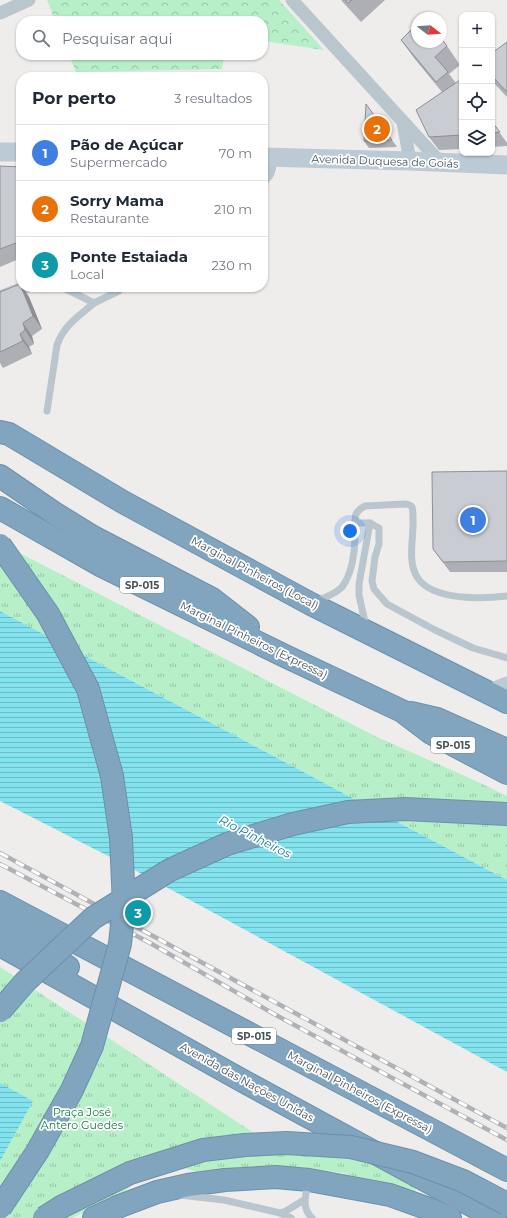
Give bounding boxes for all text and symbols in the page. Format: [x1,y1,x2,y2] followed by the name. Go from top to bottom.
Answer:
[411,12,447,48] north arrow
[459,12,495,156] map controls
[459,12,495,48] button: +
[16,16,268,60] search box
[30,27,52,49] icon: search
[62,29,173,48] text: Pesquisar aqui
[459,48,495,84] button: −
[459,84,495,120] button: locate
[32,88,116,108] text: Por perto
[174,90,252,106] text: 3 resultados
[364,114,390,144] pin: 2
[459,120,495,156] button: layers
[70,135,183,154] text: Pão de Açúcar
[42,145,48,161] text: 1
[219,145,252,161] text: 70 m
[311,151,459,171] street label: Avenida Duquesa de Goiás
[70,154,167,170] text: Supermercado
[70,191,164,210] text: Sorry Mama
[41,201,49,217] text: 2
[214,201,252,217] text: 210 m
[70,210,149,226] text: Restaurante
[70,247,188,266] text: Ponte Estaiada
[41,257,49,273] text: 3
[211,257,252,273] text: 230 m
[70,266,104,282] text: Local
[460,505,486,535] pin: 1
[340,521,360,541] your location
[189,533,321,613] street label: Marginal Pinheiros (Local)
[120,577,164,593] road number: SP-015
[178,598,330,682] street label: Marginal Pinheiros (Expressa)
[431,737,475,753] road number: SP-015
[217,812,294,861] water label: Rio Pinheiros
[125,898,151,928] pin: 3
[232,1028,276,1044] road number: SP-015
[177,1039,317,1125] street label: Avenida das Nações Unidas
[285,1048,435,1136] street label: Marginal Pinheiros (Expressa)
[41,1105,124,1132] park label: Praça José Antero Guedes

